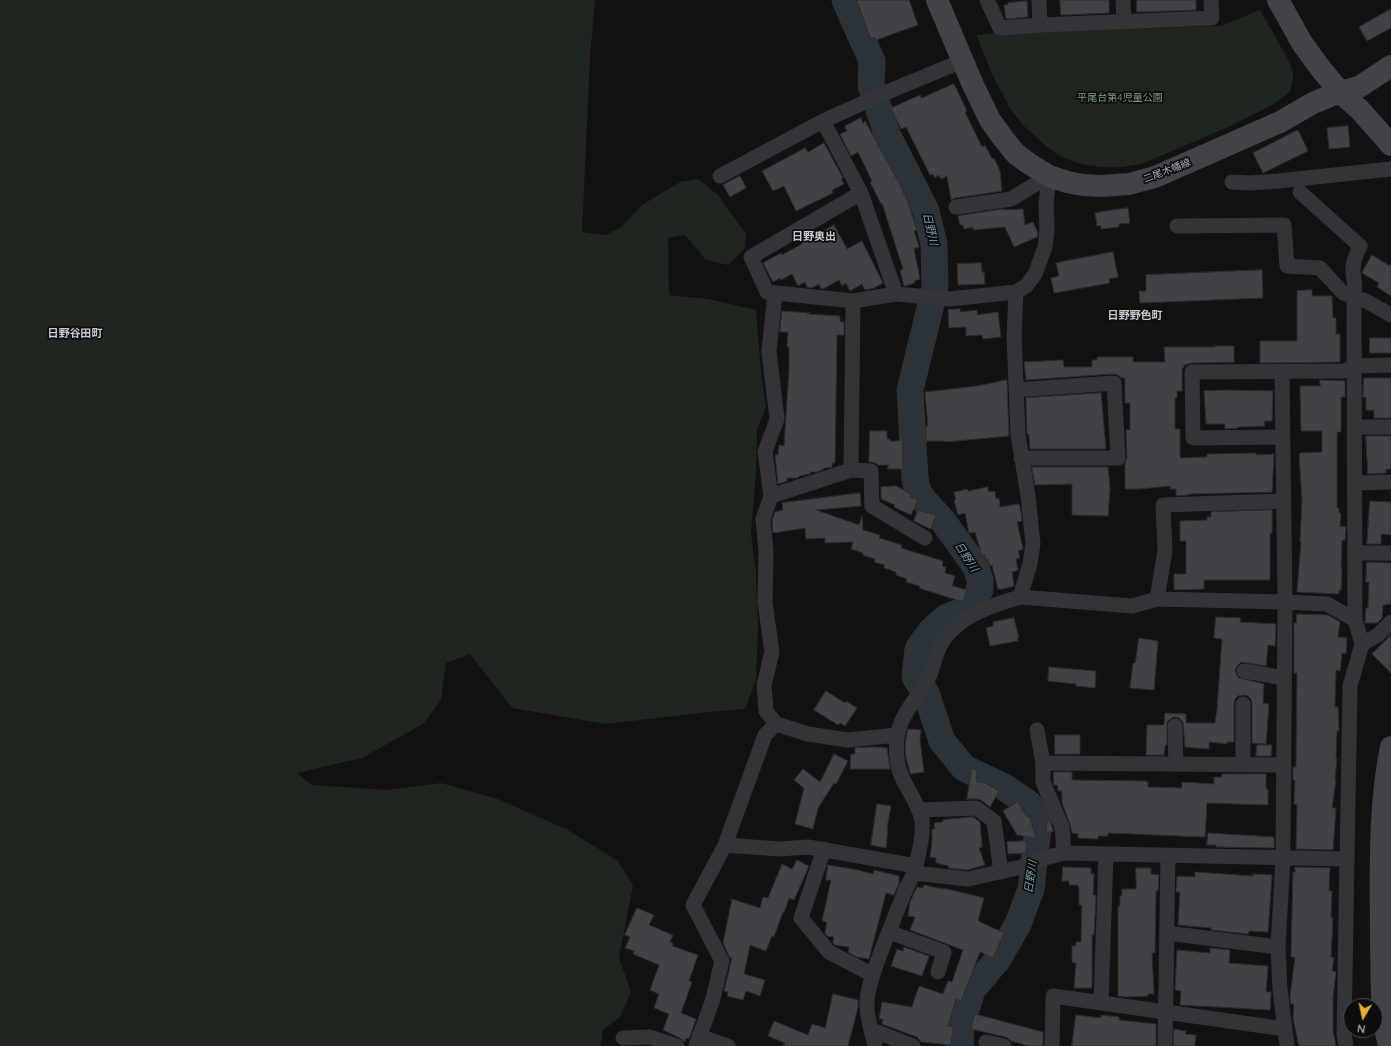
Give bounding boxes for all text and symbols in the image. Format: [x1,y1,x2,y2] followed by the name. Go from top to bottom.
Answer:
[1077,92,1163,104] park label: 平尾台第4児童公園
[1142,156,1192,186] street label: 二尾木幡線
[920,211,940,247] water label: 日野川
[792,230,836,244] district label: 日野奥出
[1108,309,1162,323] district label: 日野野色町
[48,327,102,341] district label: 日野谷田町
[951,540,981,574] water label: 日野川
[1022,860,1040,894] water label: 日野川
[1343,998,1383,1038] north arrow
[1356,1021,1366,1036] text: N

